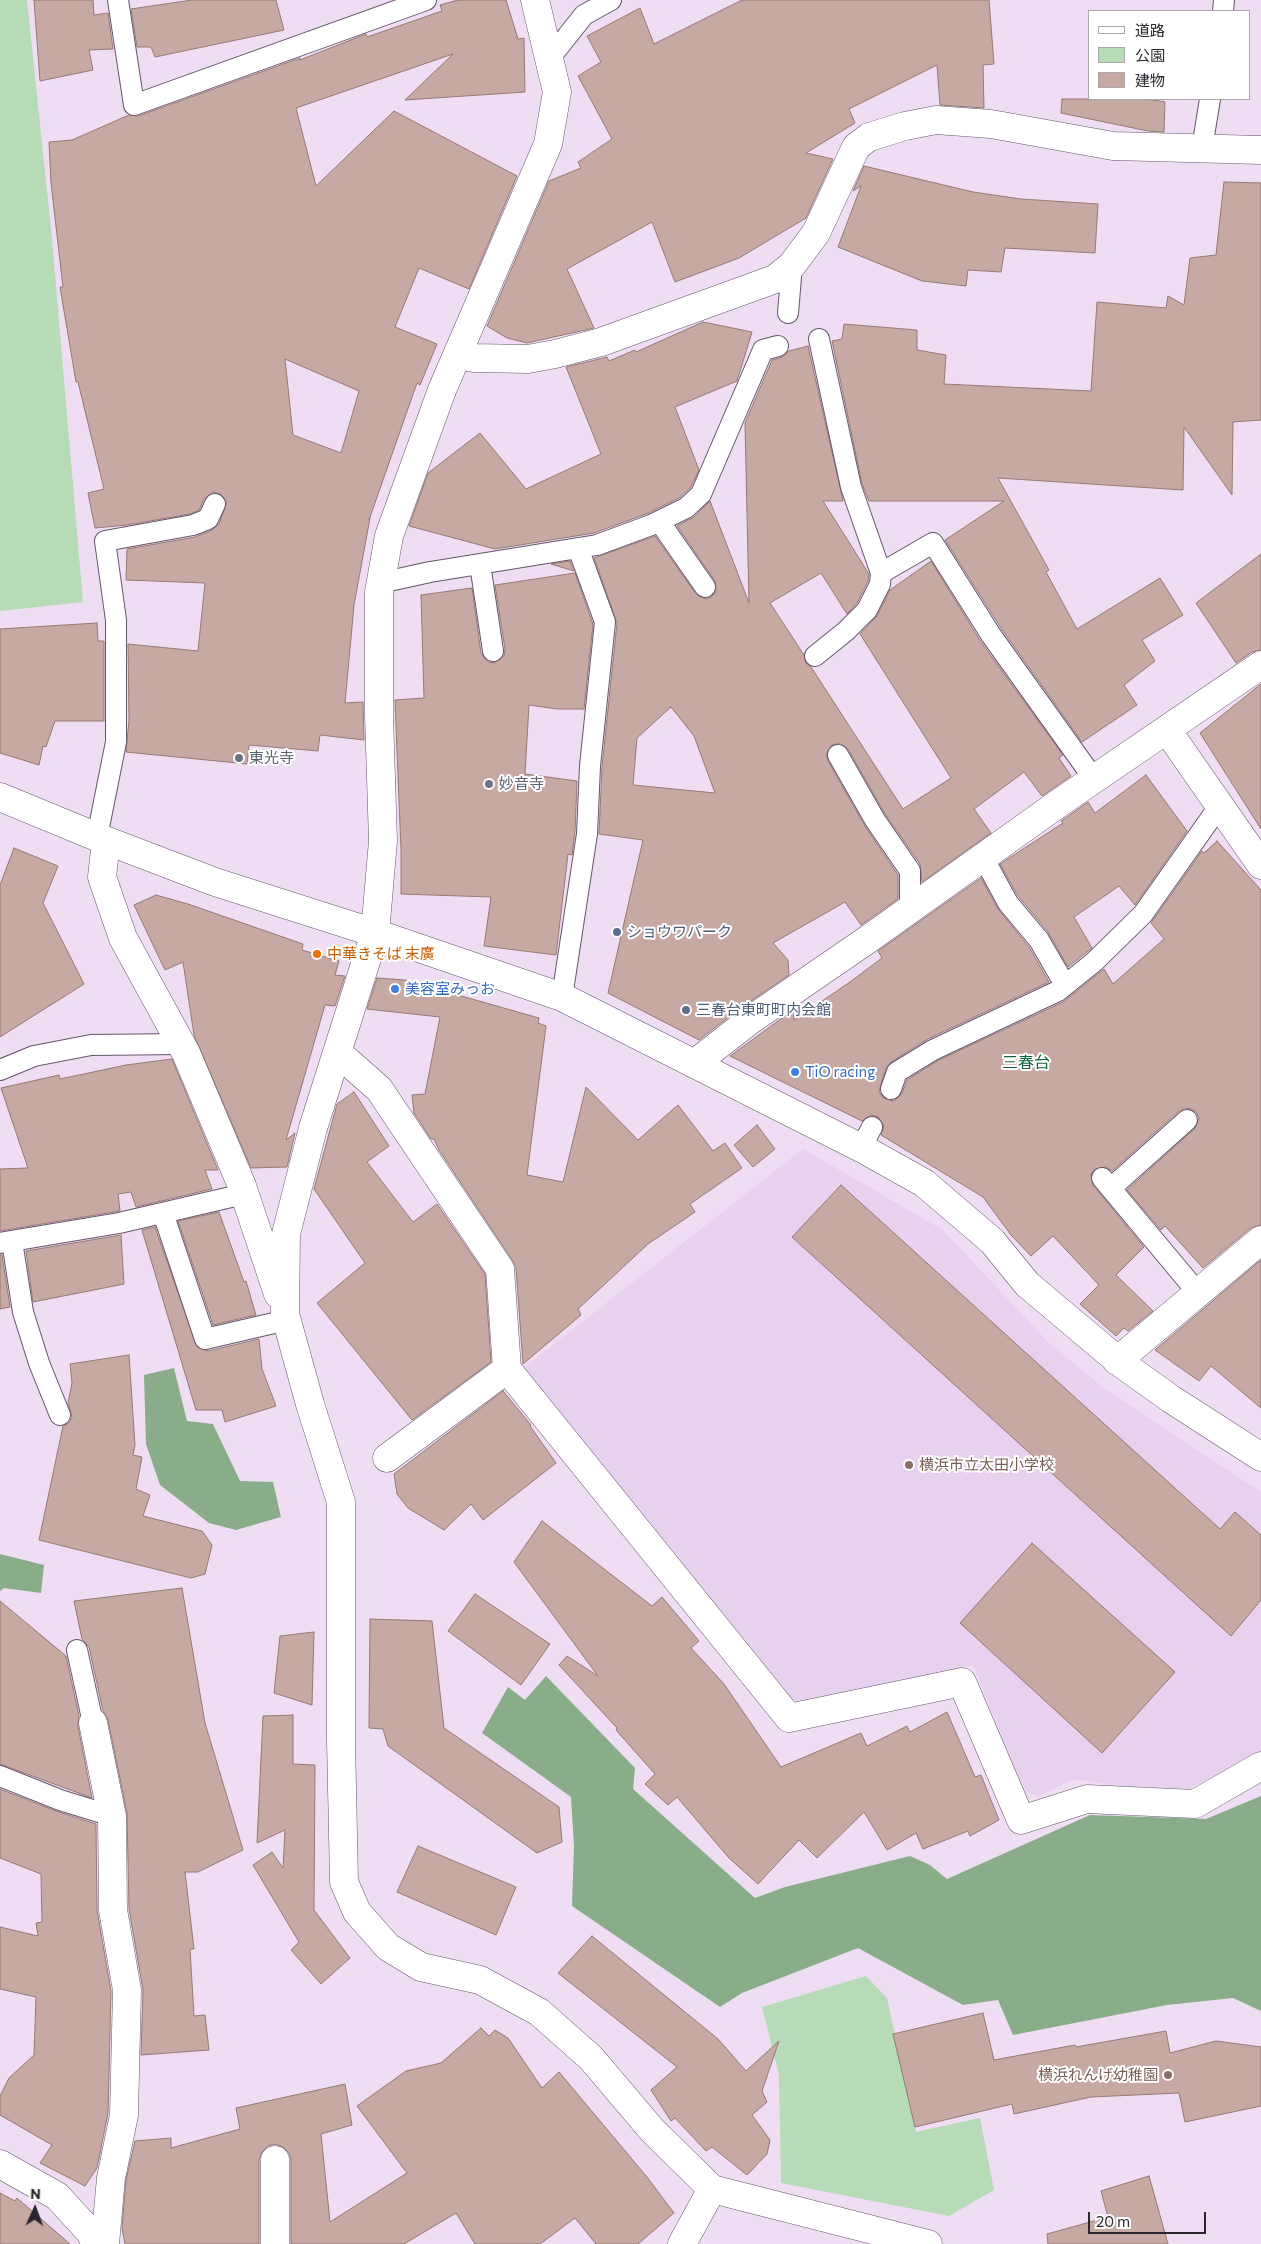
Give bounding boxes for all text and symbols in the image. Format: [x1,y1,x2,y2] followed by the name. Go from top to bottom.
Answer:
[1088,10,1251,100] legend
[1135,21,1165,39] text: 道路
[1135,46,1165,64] text: 公園
[1135,71,1165,89] text: 建物
[249,749,294,767] place label: 東光寺
[233,752,245,764] marker: 東光寺
[499,775,544,793] place label: 妙音寺
[483,778,495,790] marker: 妙音寺
[627,923,732,941] place label: ショウワパーク
[611,926,623,938] marker: ショウワパーク
[327,945,435,963] place label: 中華きそば 末廣
[311,948,323,960] marker: 中華きそば 末廣
[405,980,495,998] place label: 美容室みっお
[389,983,401,995] marker: 美容室みっお
[696,1001,831,1019] place label: 三春台東町町内会館
[680,1004,692,1016] marker: 三春台東町町内会館
[1002,1053,1050,1073] district label: 三春台
[805,1063,875,1081] place label: TiO racing
[789,1066,801,1078] marker: TiO racing
[919,1456,1054,1474] place label: 横浜市立太田小学校
[903,1459,915,1471] marker: 横浜市立太田小学校
[1038,2066,1158,2084] place label: 横浜れんげ幼稚園
[1162,2069,1174,2081] marker: 横浜れんげ幼稚園
[10,2184,60,2234] north arrow
[30,2185,41,2202] text: N
[1091,2202,1208,2234] scale bar
[1096,2212,1130,2230] text: 20 m

